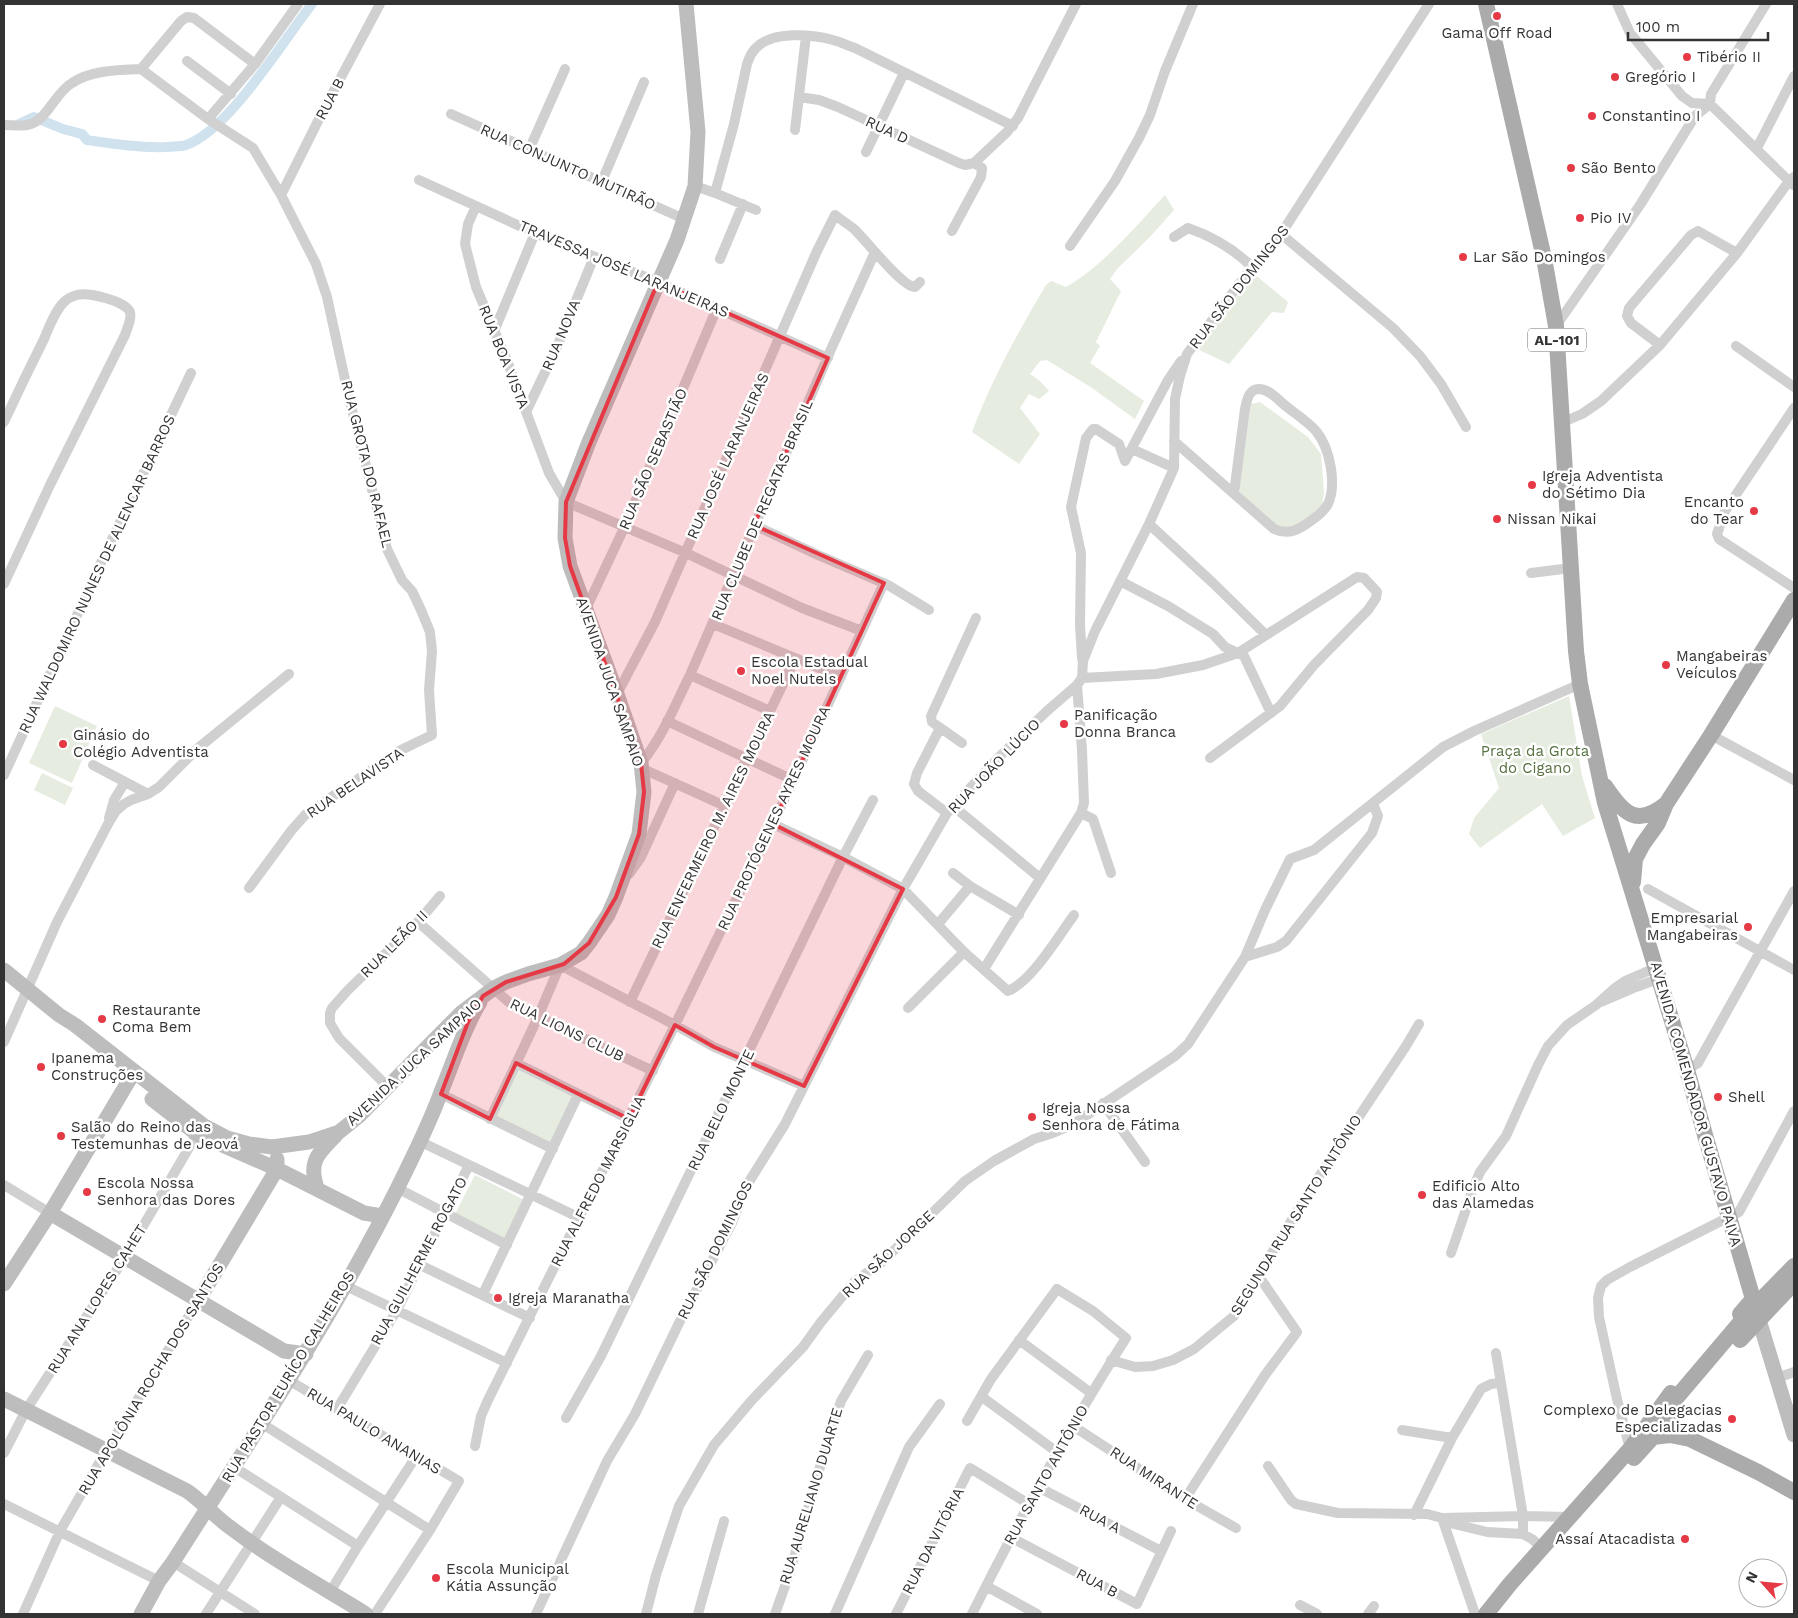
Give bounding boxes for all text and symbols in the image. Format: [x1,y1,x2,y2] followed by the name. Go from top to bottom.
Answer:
[1491,10,1503,22] marker: Gama Off Road
[1628,10,1768,42] scale bar
[1636,18,1680,36] text: 100 m
[1441,24,1553,42] place label: Gama Off Road
[1697,48,1761,66] place label: Tibério II
[1681,51,1693,63] marker: Tibério II
[1625,68,1696,86] place label: Gregório I
[1609,71,1621,83] marker: Gregório I
[312,75,348,123] street label: RUA B
[1602,107,1701,125] place label: Constantino I
[1586,110,1598,122] marker: Constantino I
[863,112,911,148] street label: RUA D
[478,120,658,214] street label: RUA CONJUNTO MUTIRÃO
[1581,159,1656,177] place label: São Bento
[1565,162,1577,174] marker: São Bento
[1590,209,1632,227] place label: Pio IV
[1574,212,1586,224] marker: Pio IV
[516,217,732,321] street label: TRAVESSA JOSÉ LARANJEIRAS
[1185,222,1293,352] street label: RUA SÃO DOMINGOS
[1473,248,1606,266] place label: Lar São Domingos
[1457,251,1469,263] marker: Lar São Domingos
[538,297,584,373] street label: RUA NOVA
[475,303,533,412] street label: RUA BOA VISTA
[1528,328,1586,352] road number: AL-101
[683,370,773,542] street label: RUA JOSÉ LARANJEIRAS
[337,378,397,550] street label: RUA GROTA DO RAFAEL
[615,385,691,533] street label: RUA SÃO SEBASTIÃO
[707,397,817,623] street label: RUA CLUBE DE REGATAS BRASIL
[15,412,179,736] street label: RUA WALDOMIRO NUNES DE ALENCAR BARROS
[1542,467,1664,502] place label: Igreja Adventista do Sétimo Dia
[1526,479,1538,491] marker: Igreja Adventista do Sétimo Dia
[1684,493,1744,528] place label: Encanto do Tear
[1748,505,1760,517] marker: Encanto do Tear
[1507,510,1597,528] place label: Nissan Nikai
[1491,513,1503,525] marker: Nissan Nikai
[572,595,648,769] street label: AVENIDA JUCA SAMPAIO
[1676,647,1767,682] place label: Mangabeiras Veículos
[751,653,868,688] place label: Escola Estadual Noel Nutels
[1660,659,1672,671] marker: Mangabeiras Veículos
[735,665,747,677] marker: Escola Estadual Noel Nutels
[713,702,834,933] street label: RUA PROTÓGENES AYRES MOURA
[1074,706,1177,741] place label: Panificação Donna Branca
[648,708,778,951] street label: RUA ENFERMEIRO M. AIRES MOURA
[944,715,1044,817] street label: RUA JOÃO LÚCIO
[1058,718,1070,730] marker: Panificação Donna Branca
[73,726,209,761] place label: Ginásio do Colégio Adventista
[57,738,69,750] marker: Ginásio do Colégio Adventista
[1481,742,1590,777] park label: Praça da Grota do Cigano
[303,744,407,822] street label: RUA BELAVISTA
[357,907,431,981] street label: RUA LEÃO II
[1647,909,1738,944] place label: Empresarial Mangabeiras
[1742,921,1754,933] marker: Empresarial Mangabeiras
[1647,959,1745,1249] street label: AVENIDA COMENDADOR GUSTAVO PAIVA
[343,995,485,1129] street label: AVENIDA JUCA SAMPAIO
[507,995,627,1065] street label: RUA LIONS CLUB
[112,1001,201,1036] place label: Restaurante Coma Bem
[96,1013,108,1025] marker: Restaurante Coma Bem
[684,1046,758,1174] street label: RUA BELO MONTE
[51,1049,143,1084] place label: Ipanema Construções
[35,1061,47,1073] marker: Ipanema Construções
[1728,1088,1765,1106] place label: Shell
[1712,1091,1724,1103] marker: Shell
[547,1092,649,1270] street label: RUA ALFREDO MARSIGLIA
[1042,1099,1180,1134] place label: Igreja Nossa Senhora de Fátima
[1026,1111,1038,1123] marker: Igreja Nossa Senhora de Fátima
[1226,1111,1365,1319] street label: SEGUNDA RUA SANTO ANTÔNIO
[71,1118,239,1153] place label: Salão do Reino das Testemunhas de Jeová
[55,1130,67,1142] marker: Salão do Reino das Testemunhas de Jeová
[97,1174,235,1209] place label: Escola Nossa Senhora das Dores
[367,1174,471,1348] street label: RUA GUILHERME ROGATO
[1432,1177,1534,1212] place label: Edificio Alto das Alamedas
[674,1178,756,1322] street label: RUA SÃO DOMINGOS
[81,1186,93,1198] marker: Escola Nossa Senhora das Dores
[1416,1189,1428,1201] marker: Edificio Alto das Alamedas
[838,1207,938,1301] street label: RUA SÃO JORGE
[44,1221,150,1377] street label: RUA ANA LOPES CAHET
[74,1259,228,1498] street label: RUA APOLÔNIA ROCHA DOS SANTOS
[218,1268,358,1486] street label: RUA PASTOR EURÍCO CALHEIROS
[508,1289,630,1307] place label: Igreja Maranatha
[492,1292,504,1304] marker: Igreja Maranatha
[304,1384,444,1478] street label: RUA PAULO ANANIAS
[999,1401,1092,1548] street label: RUA SANTO ANTÔNIO
[1543,1401,1722,1436] place label: Complexo de Delegacias Especializadas
[776,1406,846,1586] street label: RUA AURELIANO DUARTE
[1726,1413,1738,1425] marker: Complexo de Delegacias Especializadas
[1107,1443,1201,1513] street label: RUA MIRANTE
[897,1484,968,1597] street label: RUA DA VITÓRIA
[1076,1501,1124,1537] street label: RUA A
[1555,1530,1676,1548] place label: Assaí Atacadista
[1679,1533,1691,1545] marker: Assaí Atacadista
[1738,1558,1788,1608] north arrow
[446,1560,569,1595] place label: Escola Municipal Kátia Assunção
[1073,1565,1121,1601] street label: RUA B
[1742,1569,1761,1585] text: N
[430,1572,442,1584] marker: Escola Municipal Kátia Assunção

